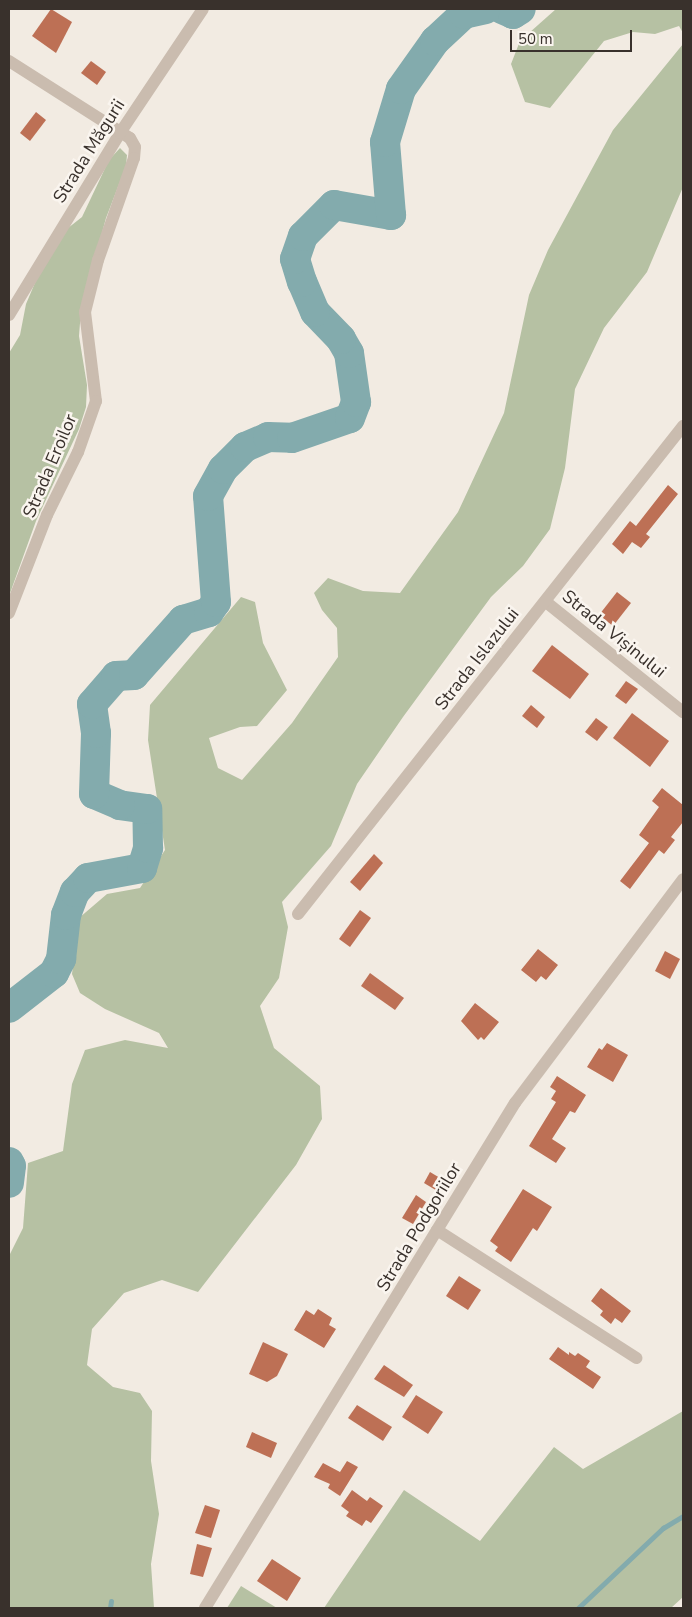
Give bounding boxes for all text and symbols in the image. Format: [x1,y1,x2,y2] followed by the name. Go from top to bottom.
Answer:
[512,20,634,52] scale bar
[518,29,553,49] text: 50 m
[49,95,129,207] street label: Strada Măgurii
[18,411,82,521] street label: Strada Eroilor
[558,586,670,682] street label: Strada Vișinului
[430,603,524,715] street label: Strada Islazului
[372,1159,466,1295] street label: Strada Podgoriilor

